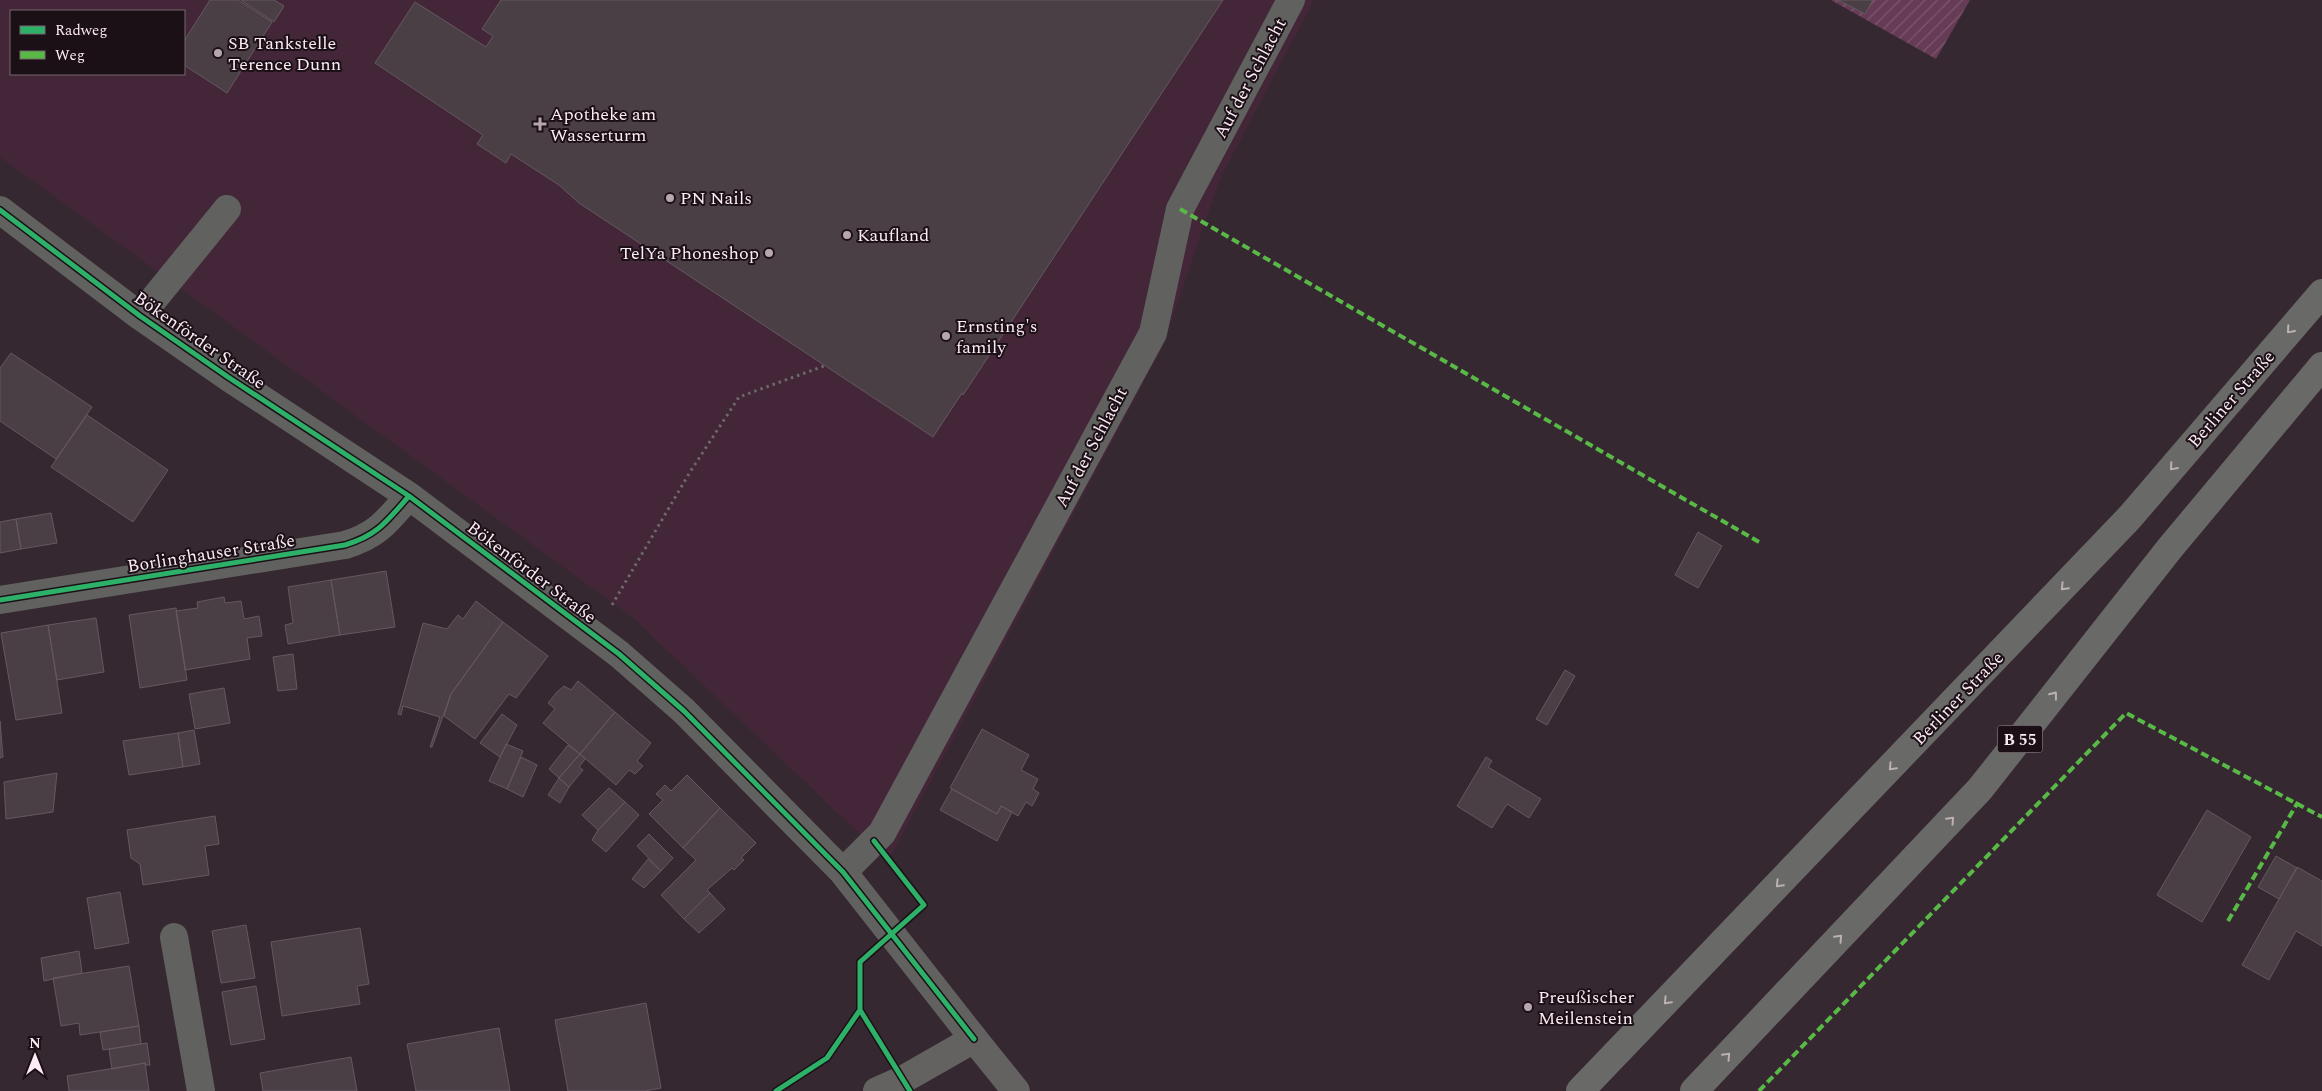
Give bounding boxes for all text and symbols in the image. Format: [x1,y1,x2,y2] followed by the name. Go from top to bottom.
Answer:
[10,10,185,75] legend
[1207,13,1294,143] street label: Auf der Schlacht
[55,19,108,42] text: Radweg
[228,30,341,78] place label: SB Tankstelle Terence Dunn
[55,44,85,67] text: Weg
[212,47,224,59] marker: SB Tankstelle Terence Dunn
[550,101,656,149] place label: Apotheke am Wasserturm
[534,118,546,130] marker: Apotheke am Wasserturm
[680,185,752,212] place label: PN Nails
[664,192,676,204] marker: PN Nails
[857,222,929,249] place label: Kaufland
[841,229,853,241] marker: Kaufland
[620,240,759,267] place label: TelYa Phoneshop
[763,247,775,259] marker: TelYa Phoneshop
[128,285,271,396] street label: Bökenförder Straße
[956,313,1037,361] place label: Ernsting's family
[2287,324,2296,333] one-way arrow
[940,330,952,342] marker: Ernsting's family
[2181,345,2281,454] street label: Berliner Straße
[1048,382,1135,512] street label: Auf der Schlacht
[2170,461,2179,470] one-way arrow
[461,515,602,630] street label: Bökenförder Straße
[125,527,297,580] street label: Borlinghauser Straße
[2061,581,2070,590] one-way arrow
[1906,645,2010,751] street label: Berliner Straße
[2049,692,2057,701] one-way arrow
[1998,726,2042,752] road number: B 55
[1888,761,1897,770] one-way arrow
[1945,816,1954,825] one-way arrow
[1776,878,1785,887] one-way arrow
[1833,934,1842,943] one-way arrow
[1538,984,1634,1032] place label: Preußischer Meilenstein
[1664,996,1673,1005] one-way arrow
[1522,1001,1534,1013] marker: Preußischer Meilenstein
[10,1031,60,1081] north arrow
[29,1033,41,1054] text: N
[1721,1052,1730,1061] one-way arrow

